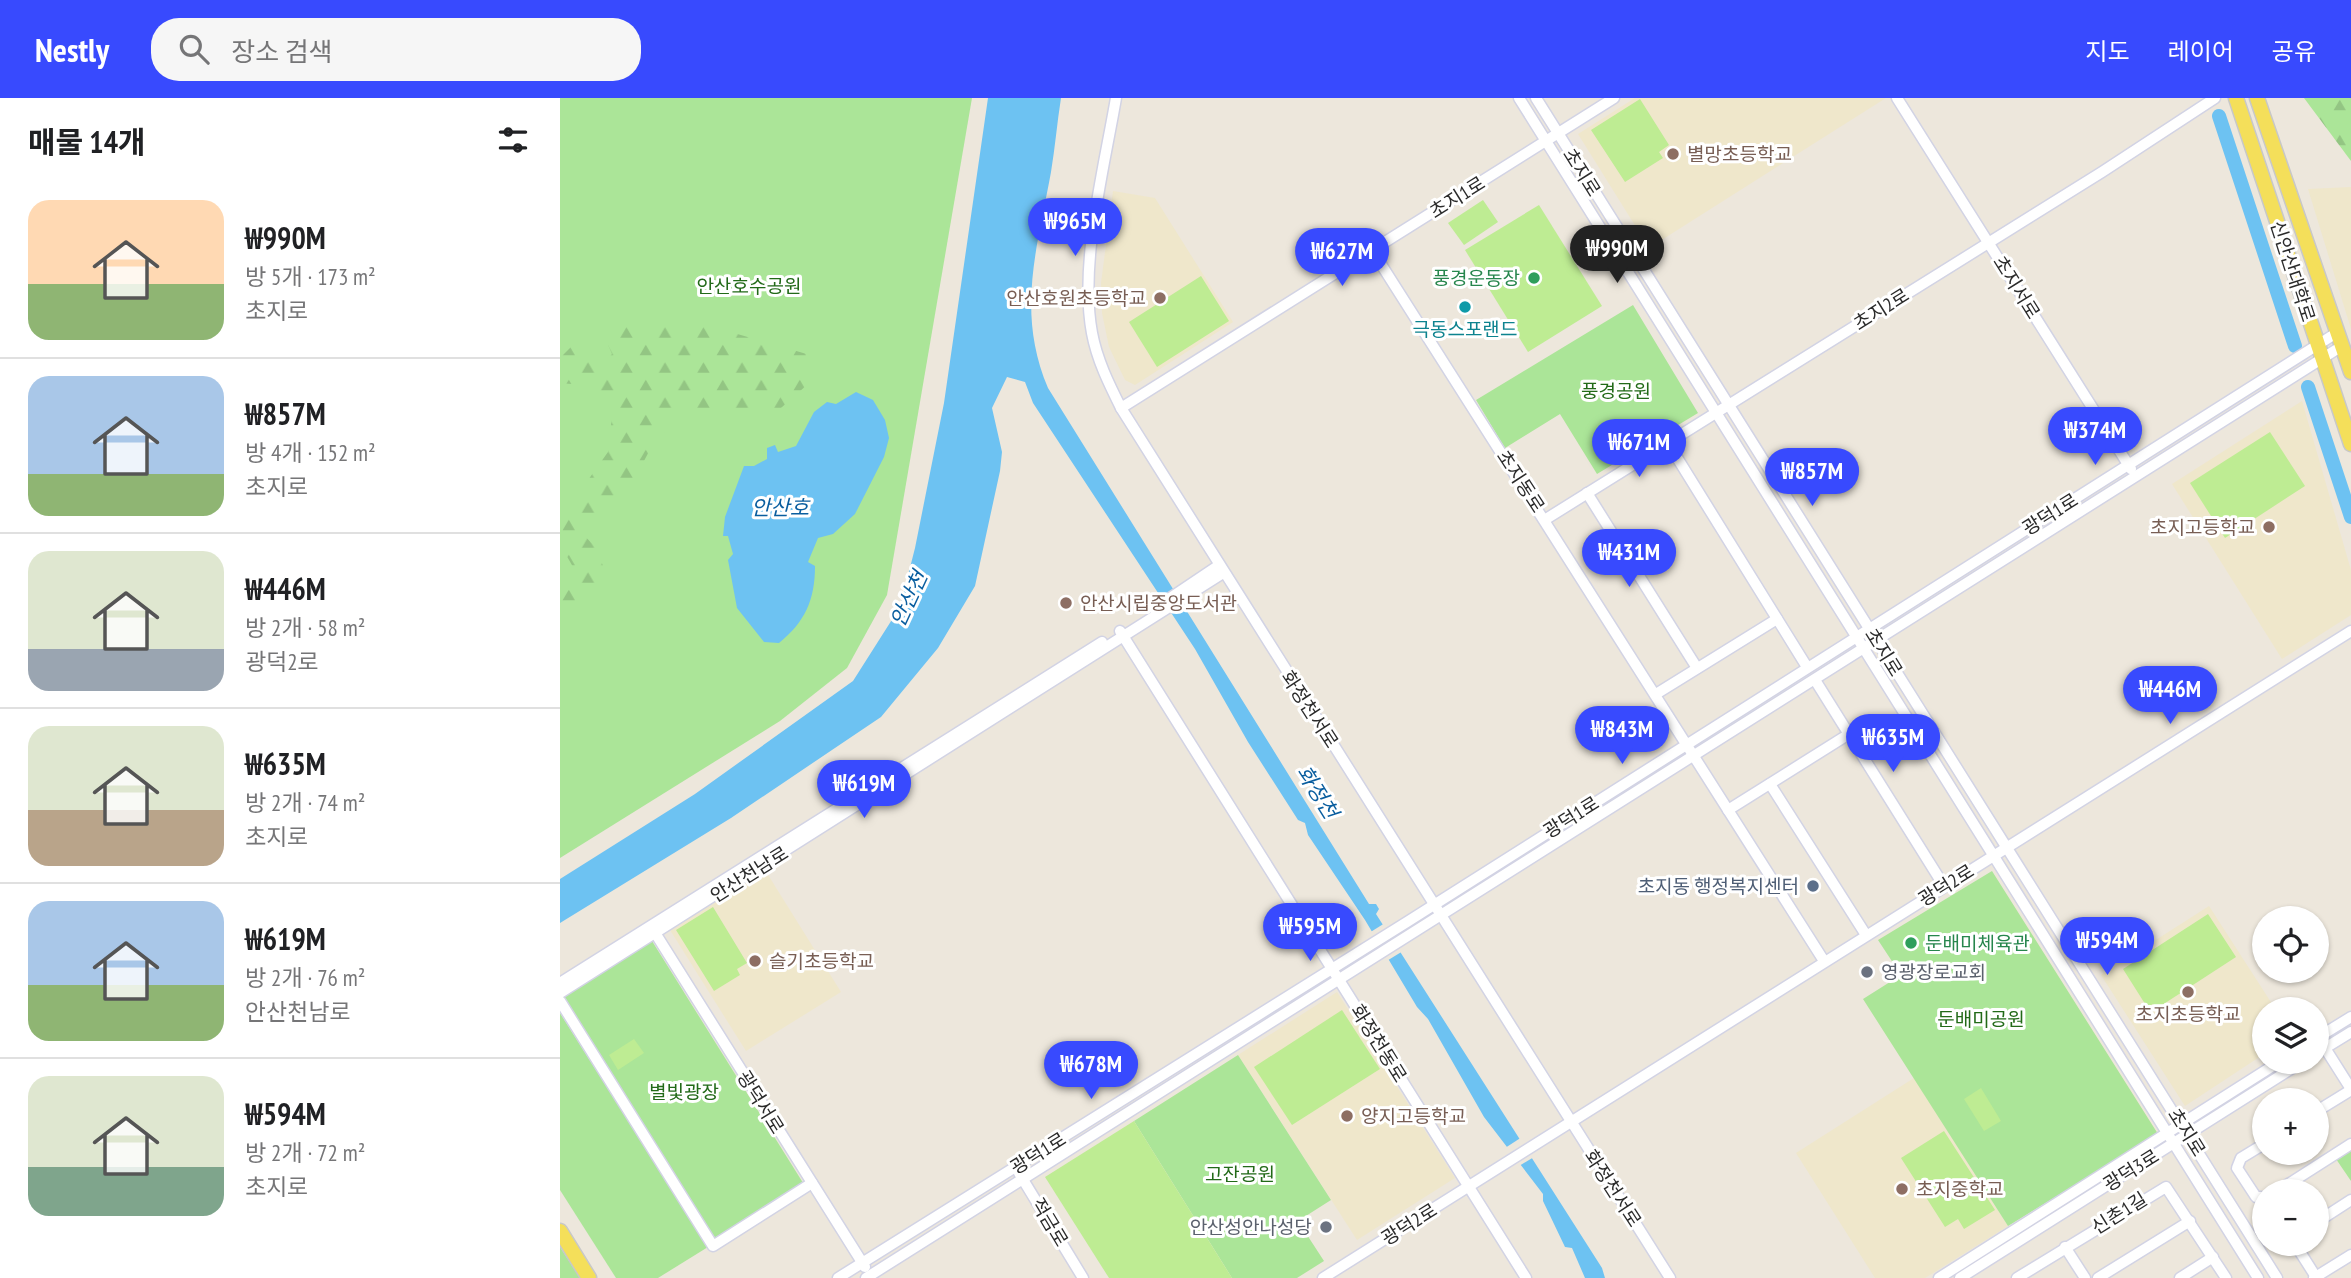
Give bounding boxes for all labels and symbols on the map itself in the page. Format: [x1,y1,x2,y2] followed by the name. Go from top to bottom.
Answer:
[1687,142,1792,166] place label: 별망초등학교
[1558,143,1606,201] street label: 초지로
[1665,146,1681,162] marker: 별망초등학교
[1425,171,1489,223] street label: 초지1로
[1026,198,1124,258] pin: ₩965M
[2265,217,2321,325] street label: 신안산대학로
[1568,226,1666,285] pin: ₩990M
[1293,228,1391,288] pin: ₩627M
[1988,251,2046,323] street label: 초지서로
[1433,266,1520,290] place label: 풍경운동장
[1526,270,1542,286] marker: 풍경운동장
[697,274,801,298] park label: 안산호수공원
[1849,283,1913,335] street label: 초지2로
[1006,286,1146,310] place label: 안산호원초등학교
[1152,290,1168,306] marker: 안산호원초등학교
[1457,299,1473,315] marker: 극동스포랜드
[1413,317,1517,341] place label: 극동스포랜드
[1581,379,1651,403] park label: 풍경공원
[2046,408,2144,467] pin: ₩374M
[1590,420,1688,479] pin: ₩671M
[1492,445,1550,517] street label: 초지동로
[1763,448,1861,508] pin: ₩857M
[2018,488,2082,540] street label: 광덕1로
[751,494,811,521] water label: 안산호
[2150,515,2255,539] place label: 초지고등학교
[2261,519,2277,535] marker: 초지고등학교
[1580,530,1678,589] pin: ₩431M
[884,564,934,631] water label: 안산천
[1080,591,1237,615] place label: 안산시립중앙도서관
[1058,595,1074,611] marker: 안산시립중앙도서관
[1860,623,1908,681] street label: 초지로
[1276,666,1344,752] street label: 화정천서로
[2121,666,2219,726] pin: ₩446M
[1573,706,1671,766] pin: ₩843M
[1844,714,1942,774] pin: ₩635M
[815,760,913,820] pin: ₩619M
[1291,760,1346,826] water label: 화정천
[1539,791,1603,843] street label: 광덕1로
[706,841,792,907] street label: 안산천남로
[1914,859,1978,911] street label: 광덕2로
[1638,874,1799,898] place label: 초지동 행정복지센터
[1805,878,1821,894] marker: 초지동 행정복지센터
[1261,904,1359,963] pin: ₩595M
[2058,918,2156,977] pin: ₩594M
[1925,931,2030,955] place label: 둔배미체육관
[1903,935,1919,951] marker: 둔배미체육관
[769,949,874,973] place label: 슬기초등학교
[747,953,763,969] marker: 슬기초등학교
[1881,960,1986,984] place label: 영광장로교회
[1859,964,1875,980] marker: 영광장로교회
[2180,984,2196,1000] marker: 초지초등학교
[1346,1000,1412,1086] street label: 화정천동로
[2136,1002,2240,1026] place label: 초지초등학교
[1937,1007,2025,1031] park label: 둔배미공원
[1042,1042,1140,1101] pin: ₩678M
[732,1066,790,1138] street label: 광덕서로
[649,1080,719,1104] park label: 별빛광장
[2163,1103,2211,1161] street label: 초지로
[1361,1104,1466,1128] place label: 양지고등학교
[1339,1108,1355,1124] marker: 양지고등학교
[1006,1127,1070,1179] street label: 광덕1로
[2099,1144,2163,1196] street label: 광덕3로
[1579,1145,1647,1231] street label: 화정천서로
[1205,1162,1275,1186] park label: 고잔공원
[1916,1177,2003,1201] place label: 초지중학교
[1894,1181,1910,1197] marker: 초지중학교
[2087,1187,2151,1239] street label: 신촌1길
[1026,1193,1074,1251] street label: 적금로
[1377,1198,1441,1250] street label: 광덕2로
[1190,1215,1312,1239] place label: 안산성안나성당
[1318,1219,1334,1235] marker: 안산성안나성당

